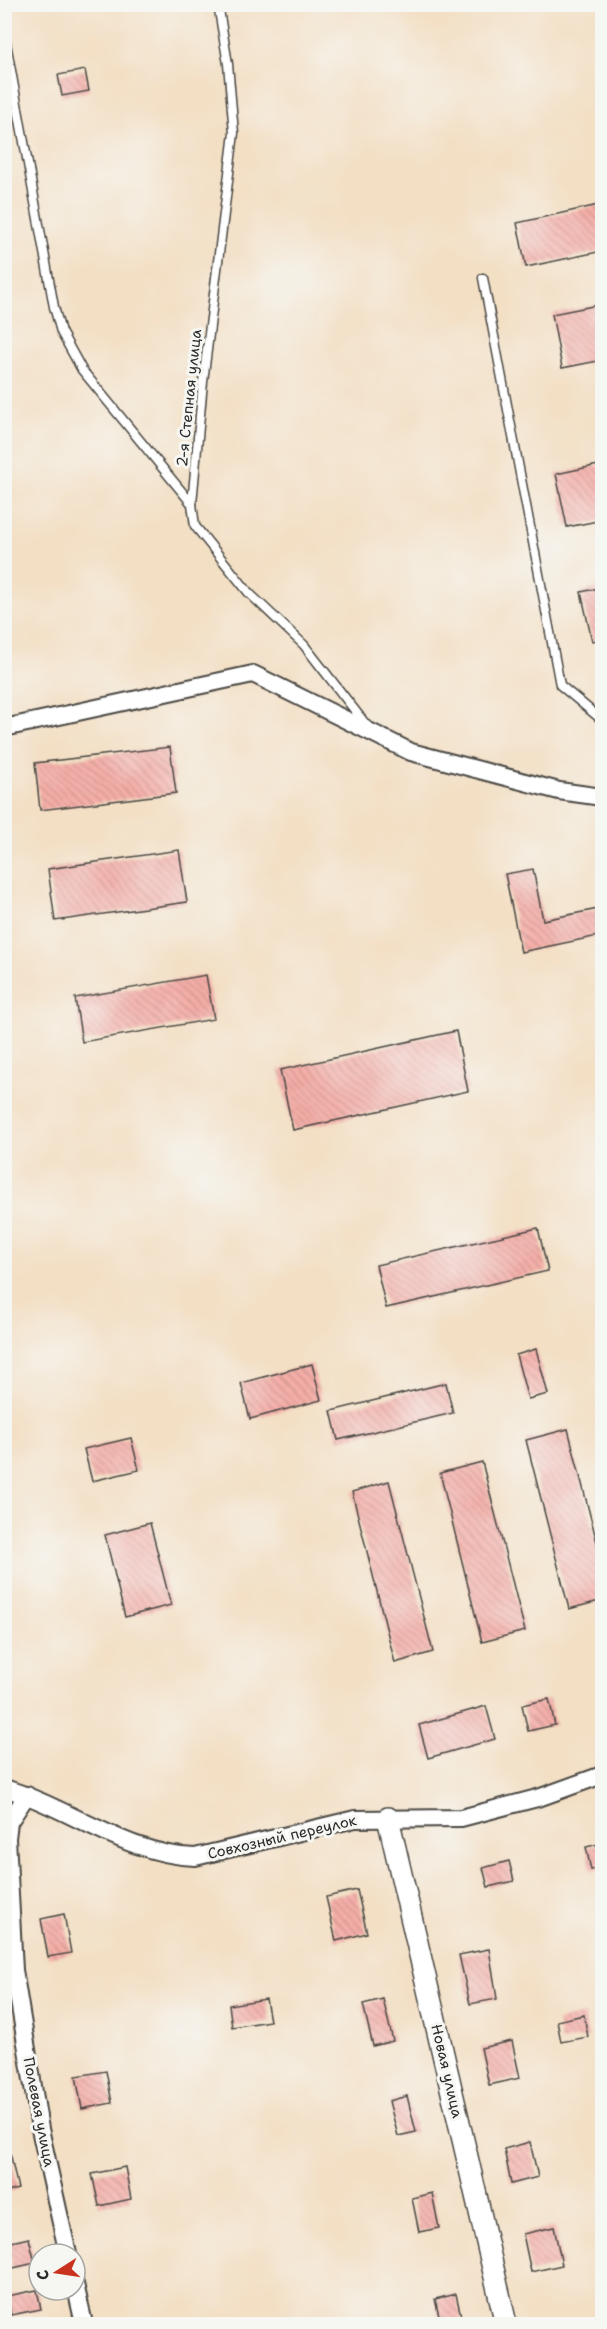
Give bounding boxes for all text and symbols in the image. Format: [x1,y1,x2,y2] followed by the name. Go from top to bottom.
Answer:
[172,327,206,468] street label: 2-я Степная улица
[206,1810,358,1864] street label: Совхозный переулок
[426,2022,468,2121] street label: Новая улица
[19,2055,60,2169] street label: Полевая улица
[27,2242,87,2302] north arrow
[31,2268,54,2282] text: С

